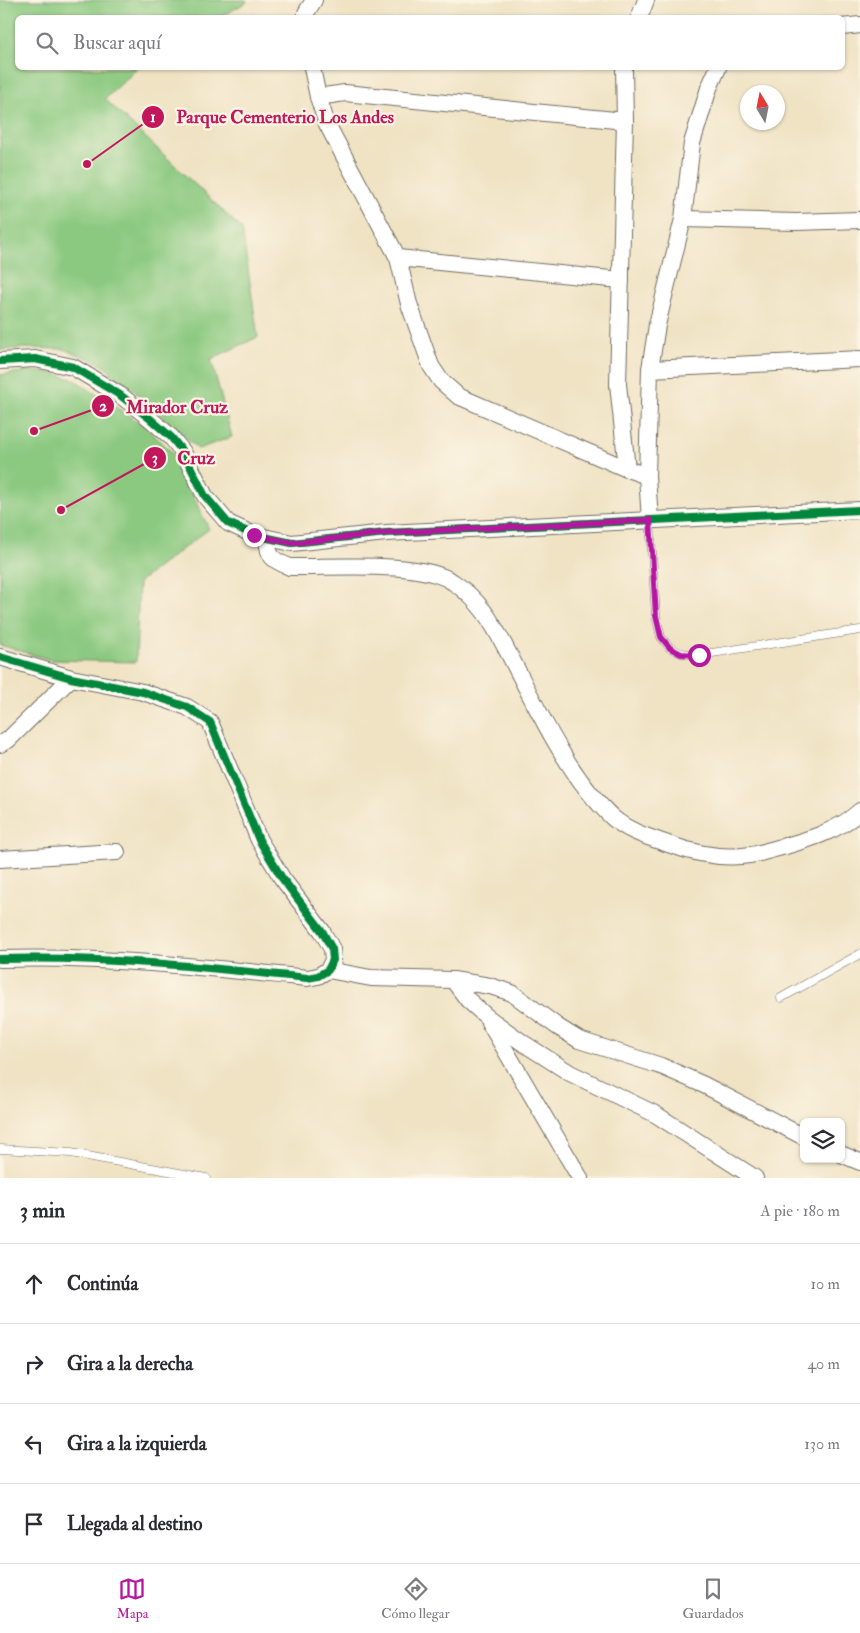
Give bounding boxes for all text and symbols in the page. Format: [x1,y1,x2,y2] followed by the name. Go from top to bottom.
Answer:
[15,15,845,70] search box
[33,29,61,57] icon: search
[73,31,161,55] text: Buscar aquí
[740,85,785,130] north arrow
[141,100,403,133] callout: Parque Cementerio Los Andes
[176,106,394,129] text: Parque Cementerio Los Andes
[150,108,156,127] text: 1
[91,390,238,423] callout: Mirador Cruz
[125,396,228,419] text: Mirador Cruz
[99,397,107,416] text: 2
[142,441,225,474] callout: Cruz
[177,447,215,470] text: Cruz
[152,449,158,468] text: 3
[243,524,266,547] route end
[688,644,711,667] route start
[800,1118,845,1163] map controls
[800,1118,845,1163] button: layers
[20,1197,65,1224] text: 3 min
[761,1201,840,1221] text: A pie · 180 m
[20,1270,48,1298] icon: ahead
[67,1272,138,1296] text: Continúa
[810,1274,840,1294] text: 10 m
[20,1350,48,1378] icon: right
[67,1352,193,1376] text: Gira a la derecha
[807,1354,840,1374] text: 40 m
[20,1430,48,1458] icon: left
[67,1432,206,1456] text: Gira a la izquierda
[804,1434,840,1454] text: 130 m
[20,1510,48,1538] icon: arrive
[67,1512,202,1536] text: Llegada al destino
[116,1575,148,1622] tab: Mapa
[381,1575,450,1622] tab: Cómo llegar
[683,1575,744,1622] tab: Guardados

